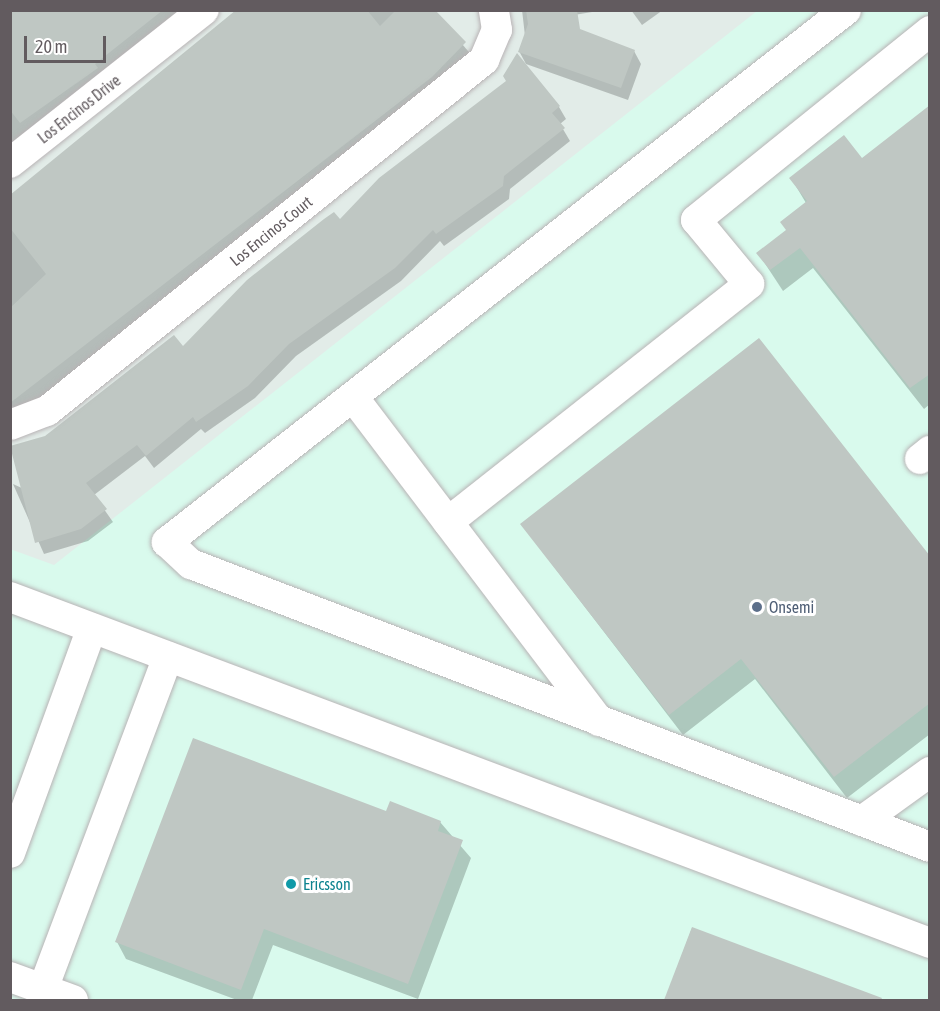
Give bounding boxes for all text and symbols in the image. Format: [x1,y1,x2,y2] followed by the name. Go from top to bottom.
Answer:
[27,24,110,62] scale bar
[35,36,67,57] text: 20 m
[34,71,124,147] street label: Los Encinos Drive
[226,192,316,270] street label: Los Encinos Court
[769,597,814,617] place label: Onsemi
[750,600,764,614] marker: Onsemi
[303,874,351,894] place label: Ericsson
[284,877,298,891] marker: Ericsson

